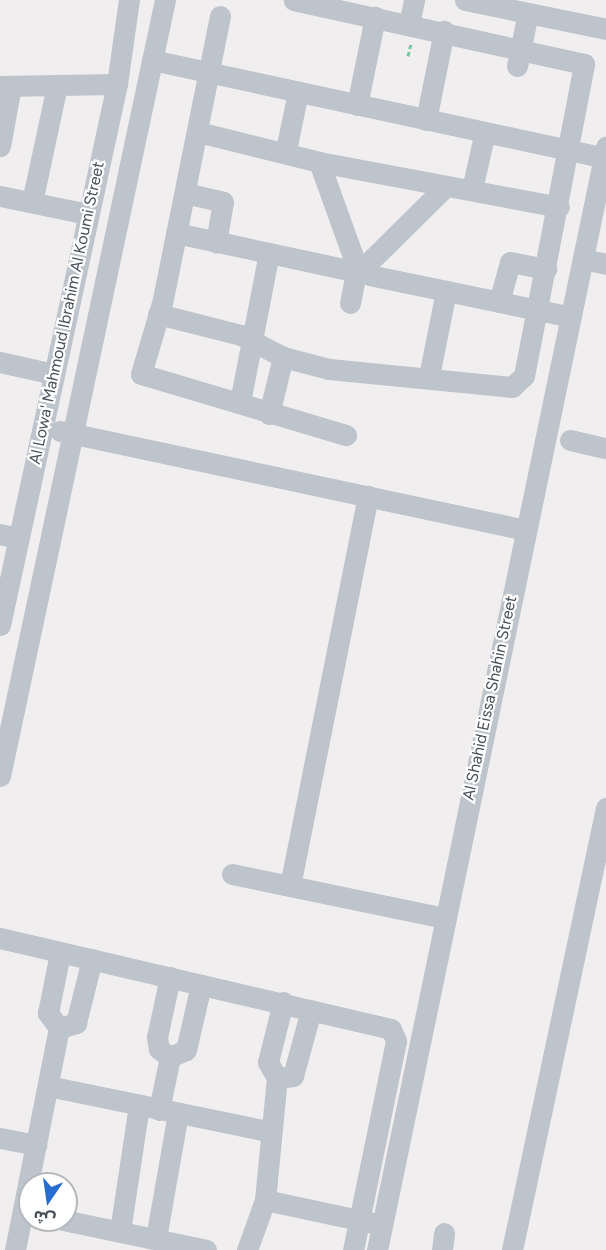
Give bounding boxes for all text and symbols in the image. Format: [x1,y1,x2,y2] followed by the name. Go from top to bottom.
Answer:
[26,160,108,466] street label: Al Lowa' Mahmoud Ibrahim Al Koumi Street
[459,594,521,802] street label: Al Shahid Eissa Shahin Street
[18,1172,78,1232] north arrow
[31,1206,57,1230] text: ش

